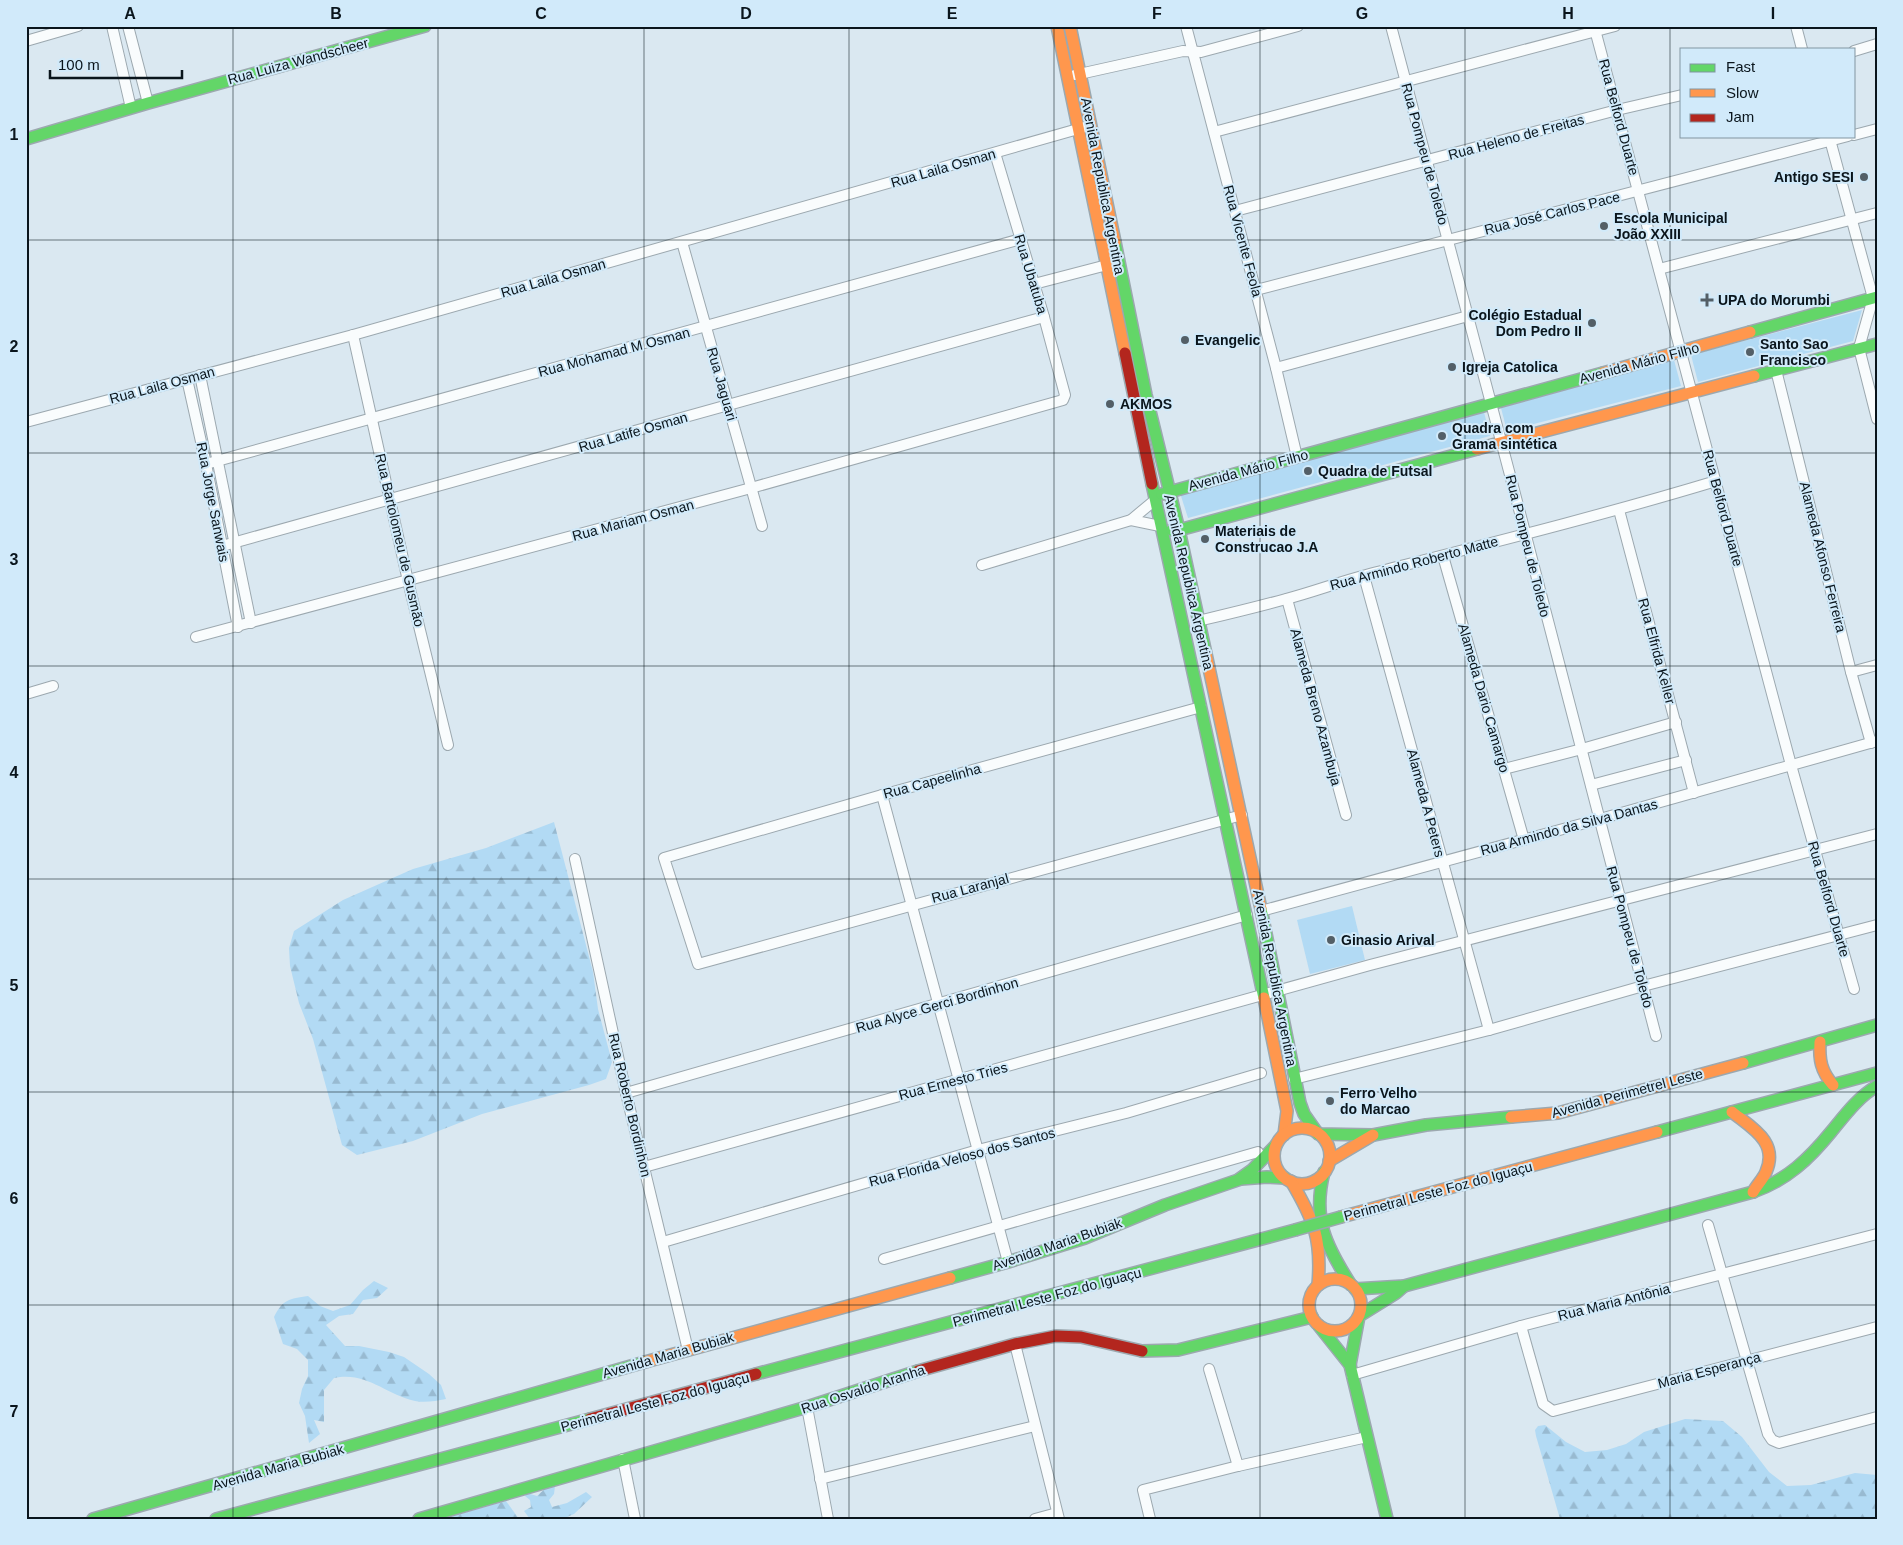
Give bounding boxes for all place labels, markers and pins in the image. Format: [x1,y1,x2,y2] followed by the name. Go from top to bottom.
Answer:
[1774,169,1854,185] place label: Antigo SESI
[1858,171,1870,183] marker: Antigo SESI
[1614,210,1728,242] place label: Escola Municipal João XXIII
[1598,220,1610,232] marker: Escola Municipal João XXIII
[1718,292,1830,308] place label: UPA do Morumbi
[1700,293,1714,307] marker: UPA do Morumbi
[1468,307,1582,339] place label: Colégio Estadual Dom Pedro II
[1586,317,1598,329] marker: Colégio Estadual Dom Pedro II
[1195,332,1261,348] place label: Evangelic
[1179,334,1191,346] marker: Evangelic
[1760,336,1828,368] place label: Santo Sao Francisco
[1744,346,1756,358] marker: Santo Sao Francisco
[1462,359,1558,375] place label: Igreja Catolica
[1446,361,1458,373] marker: Igreja Catolica
[1120,396,1172,412] place label: AKMOS
[1104,398,1116,410] marker: AKMOS
[1452,420,1557,452] place label: Quadra com Grama sintética
[1436,430,1448,442] marker: Quadra com Grama sintética
[1318,463,1432,479] place label: Quadra de Futsal
[1302,465,1314,477] marker: Quadra de Futsal
[1215,523,1318,555] place label: Materiais de Construcao J.A
[1199,533,1211,545] marker: Materiais de Construcao J.A
[1341,932,1435,948] place label: Ginasio Arival
[1325,934,1337,946] marker: Ginasio Arival
[1340,1085,1417,1117] place label: Ferro Velho do Marcao
[1324,1095,1336,1107] marker: Ferro Velho do Marcao

